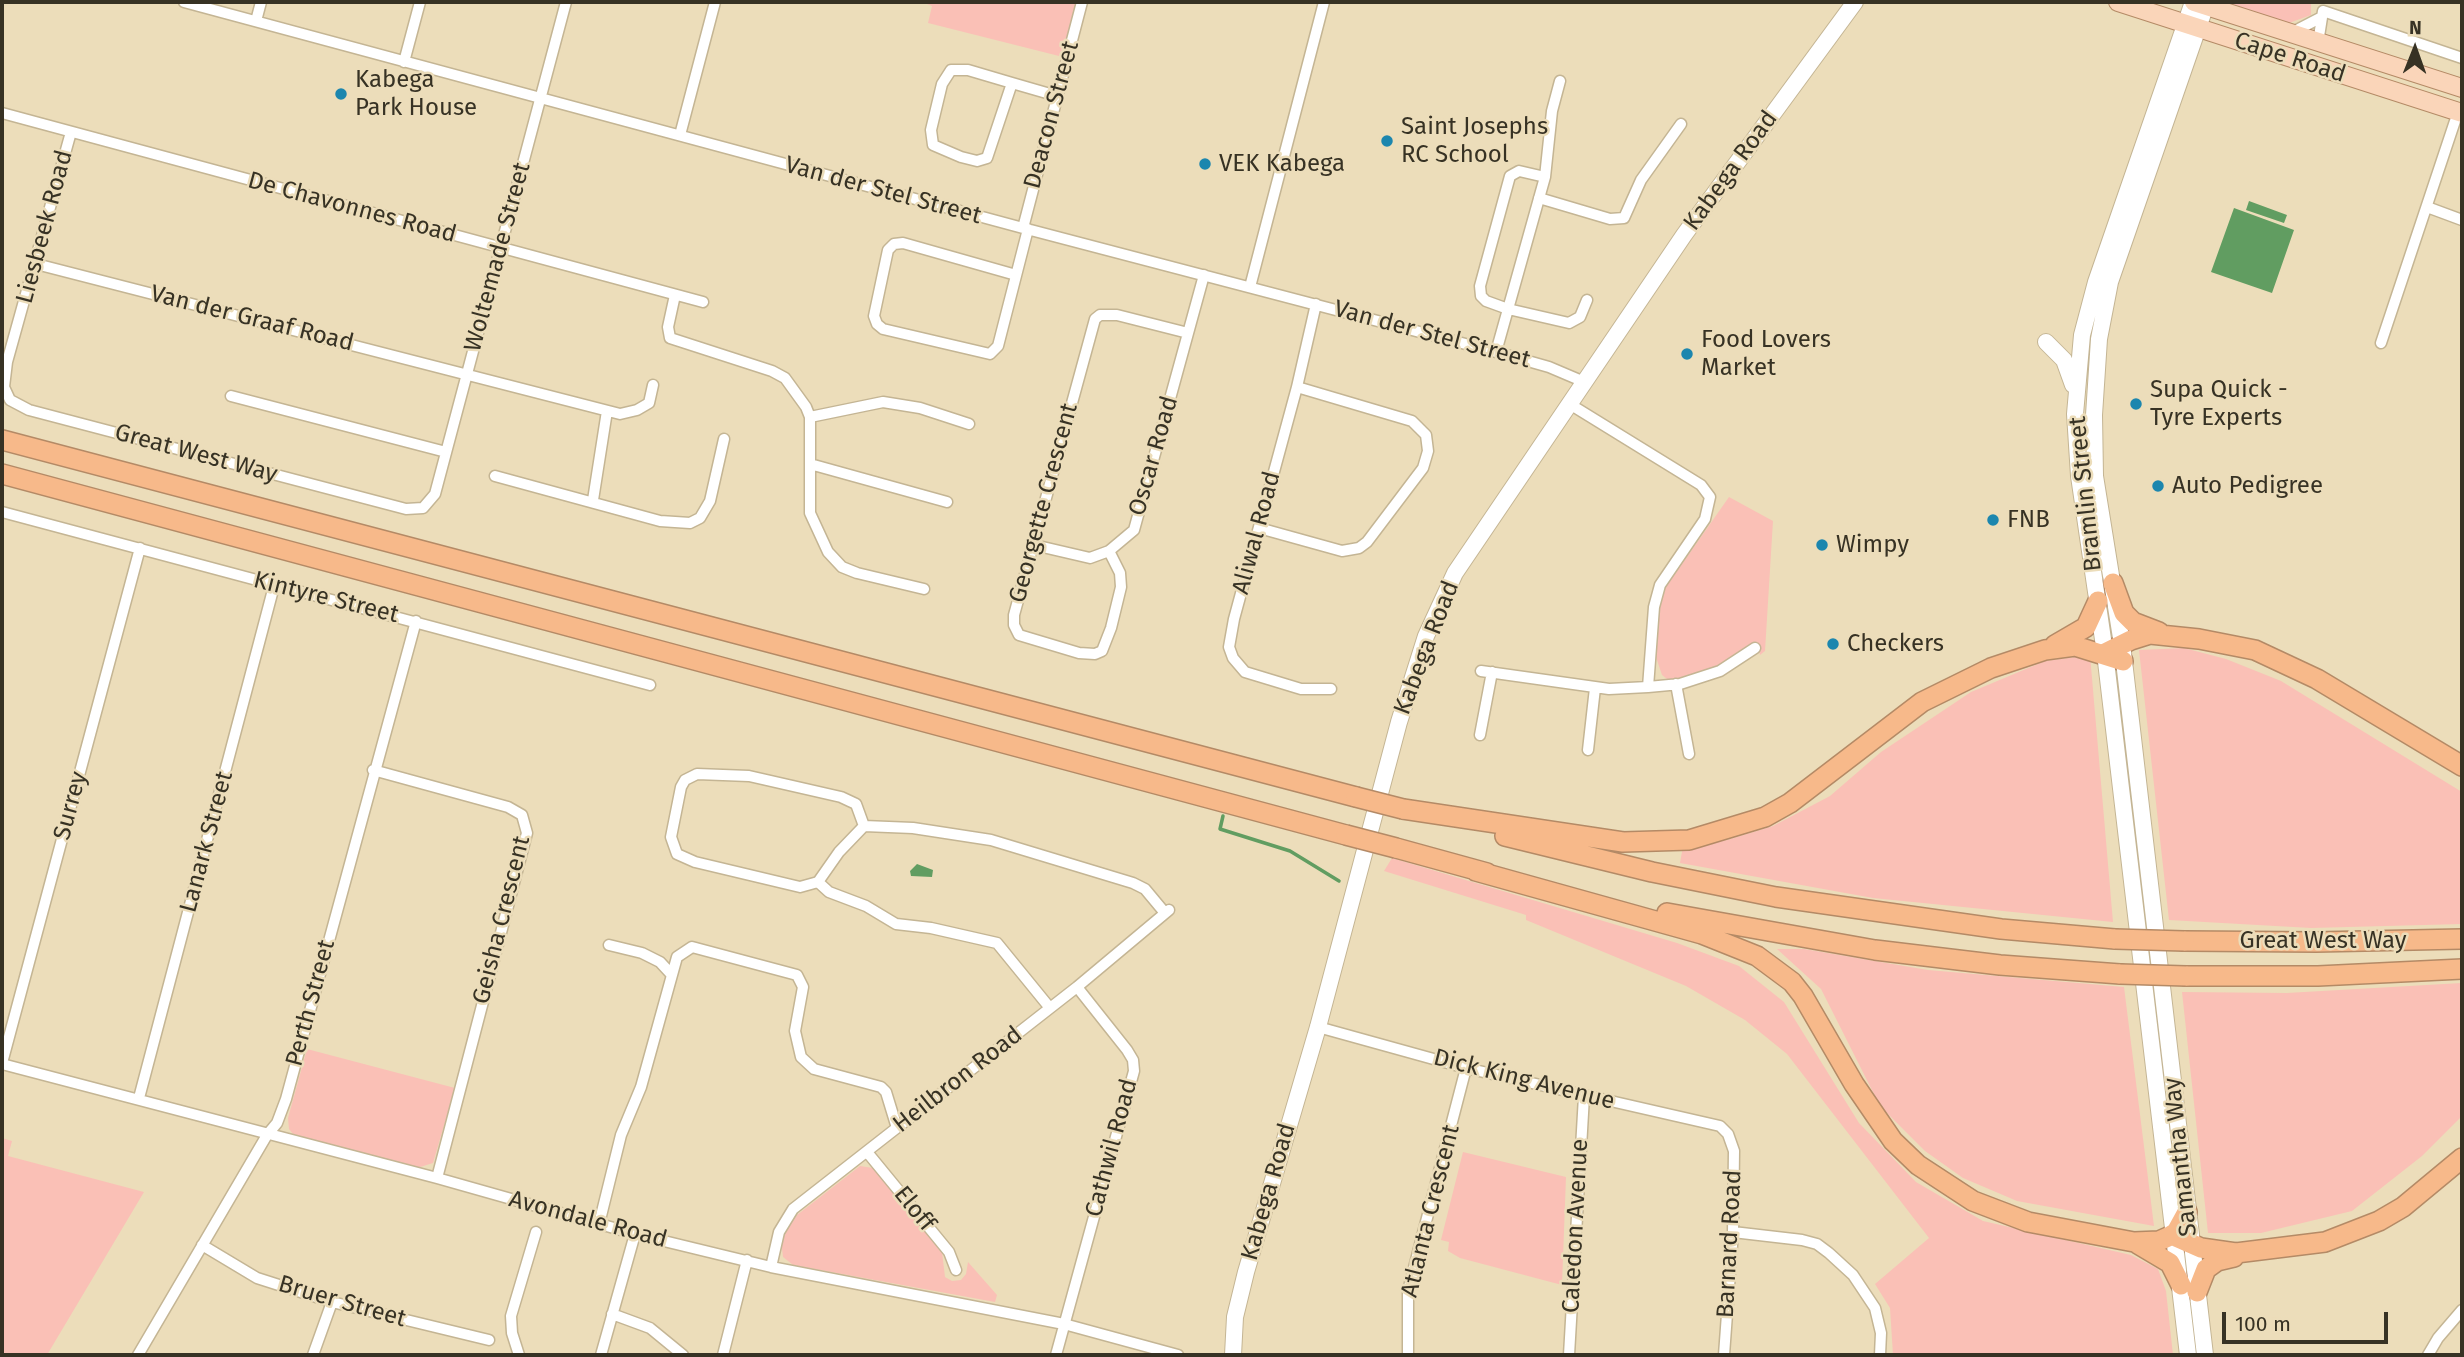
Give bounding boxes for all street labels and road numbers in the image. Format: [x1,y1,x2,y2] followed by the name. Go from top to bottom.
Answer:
[2231,26,2349,90] street label: Cape Road
[1018,38,1086,192] street label: Deacon Street
[1678,105,1784,237] street label: Kabega Road
[11,147,79,307] street label: Liesbeek Road
[782,151,984,231] street label: Van der Stel Street
[459,159,537,355] street label: Woltemade Street
[245,166,459,250] street label: De Chavonnes Road
[147,280,357,358] street label: Van der Graaf Road
[1331,295,1533,375] street label: Van der Stel Street
[1123,393,1185,519] street label: Oscar Road
[1004,400,1084,606] street label: Georgette Crescent
[2064,415,2108,573] street label: Bramlin Street
[112,418,280,490] street label: Great West Way
[1227,468,1287,598] street label: Aliwal Road
[251,566,401,630] street label: Kintyre Street
[1388,577,1466,719] street label: Kabega Road
[174,768,240,916] street label: Lanark Street
[48,769,94,843] street label: Surrey
[467,833,537,1007] street label: Geisha Crescent
[2239,927,2407,955] street label: Great West Way
[280,937,342,1069] street label: Perth Street
[888,1021,1028,1139] street label: Heilbron Road
[1430,1044,1618,1116] street label: Dick King Avenue
[1080,1076,1144,1220] street label: Cathwil Road
[2158,1076,2204,1238] street label: Samantha Way
[1236,1120,1302,1264] street label: Kabega Road
[1396,1122,1466,1300] street label: Atlanta Crescent
[1557,1138,1595,1314] street label: Caledon Avenue
[1712,1169,1748,1319] street label: Barnard Road
[887,1181,941,1237] street label: Eloff
[506,1185,670,1255] street label: Avondale Road
[275,1270,409,1334] street label: Bruer Street

